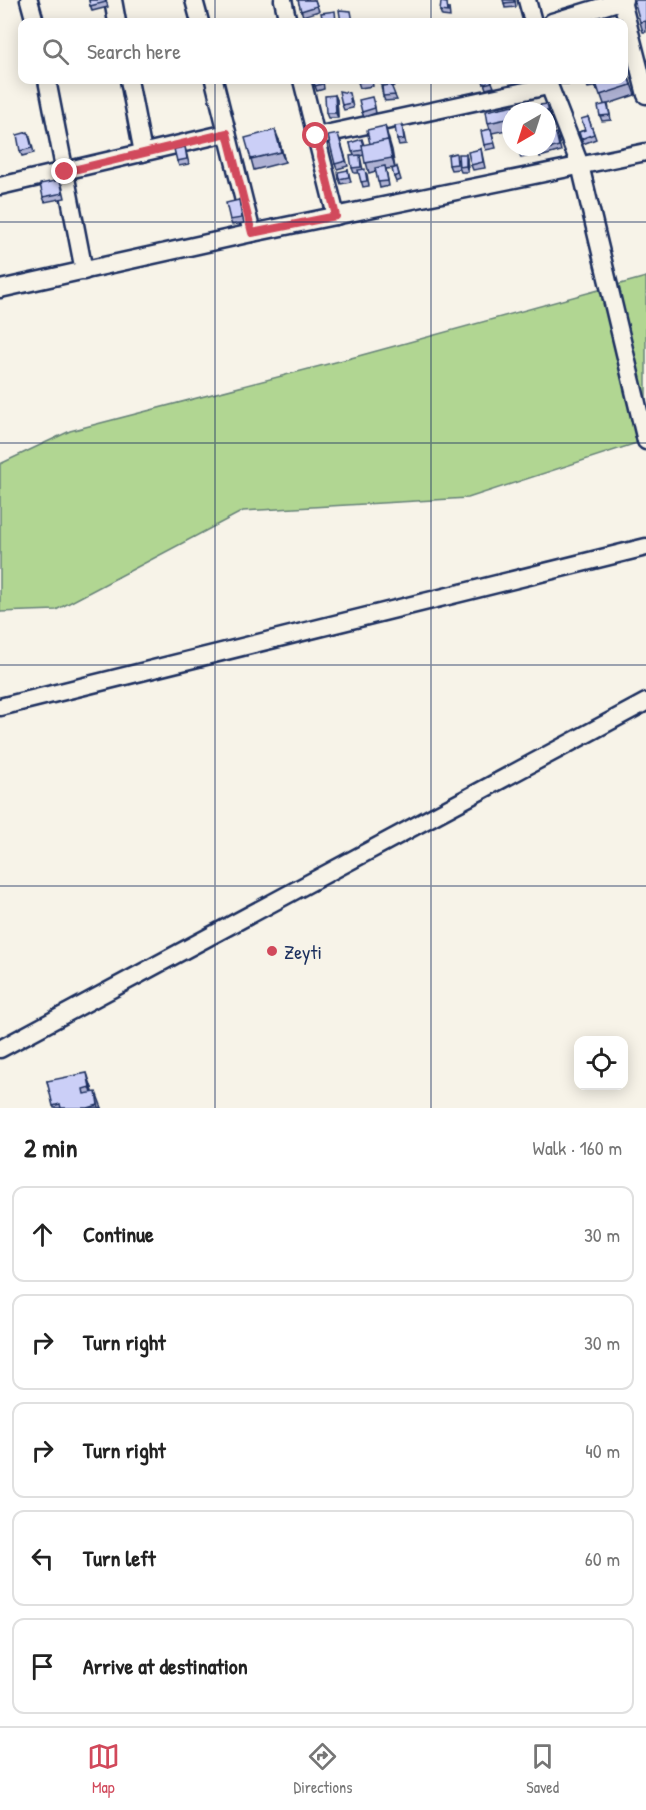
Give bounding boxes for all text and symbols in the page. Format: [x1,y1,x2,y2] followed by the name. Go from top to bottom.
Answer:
[18,18,628,84] search box
[39,35,72,68] icon: search
[87,36,181,66] text: Search here
[502,102,556,156] north arrow
[302,122,328,148] route start
[51,158,77,184] route end
[284,938,322,965] place label: Zeyti
[265,944,279,958] marker: Zeyti
[574,1036,628,1090] map controls
[574,1036,628,1090] button: locate
[24,1130,77,1165] text: 2 min
[533,1134,622,1161] text: Walk · 160 m
[26,1218,59,1251] icon: ahead
[83,1219,154,1249] text: Continue
[584,1221,620,1248] text: 30 m
[26,1326,59,1359] icon: right
[83,1327,166,1357] text: Turn right
[584,1329,620,1356] text: 30 m
[26,1434,59,1467] icon: right
[83,1435,166,1465] text: Turn right
[585,1437,620,1464] text: 40 m
[26,1542,59,1575] icon: left
[83,1543,156,1573] text: Turn left
[585,1545,620,1572] text: 60 m
[26,1650,59,1683] icon: arrive
[83,1651,248,1681] text: Arrive at destination
[87,1740,120,1798] tab: Map
[294,1740,352,1798] tab: Directions
[526,1740,559,1798] tab: Saved

